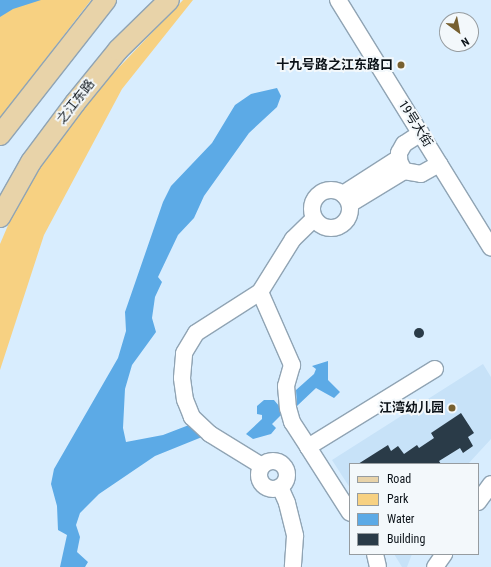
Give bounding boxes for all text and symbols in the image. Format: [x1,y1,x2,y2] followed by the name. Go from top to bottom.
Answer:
[439,12,479,52] north arrow
[459,34,471,49] text: N
[276,57,393,73] place label: 十九号路之江东路口
[396,60,406,70] marker: 十九号路之江东路口
[54,77,98,127] street label: 之江东路
[395,98,435,150] street label: 19号大街
[379,400,444,416] place label: 江湾幼儿园
[447,403,457,413] marker: 江湾幼儿园
[349,463,479,555] legend
[387,472,411,486] text: Road
[387,492,408,506] text: Park
[387,512,415,526] text: Water
[387,532,425,546] text: Building

